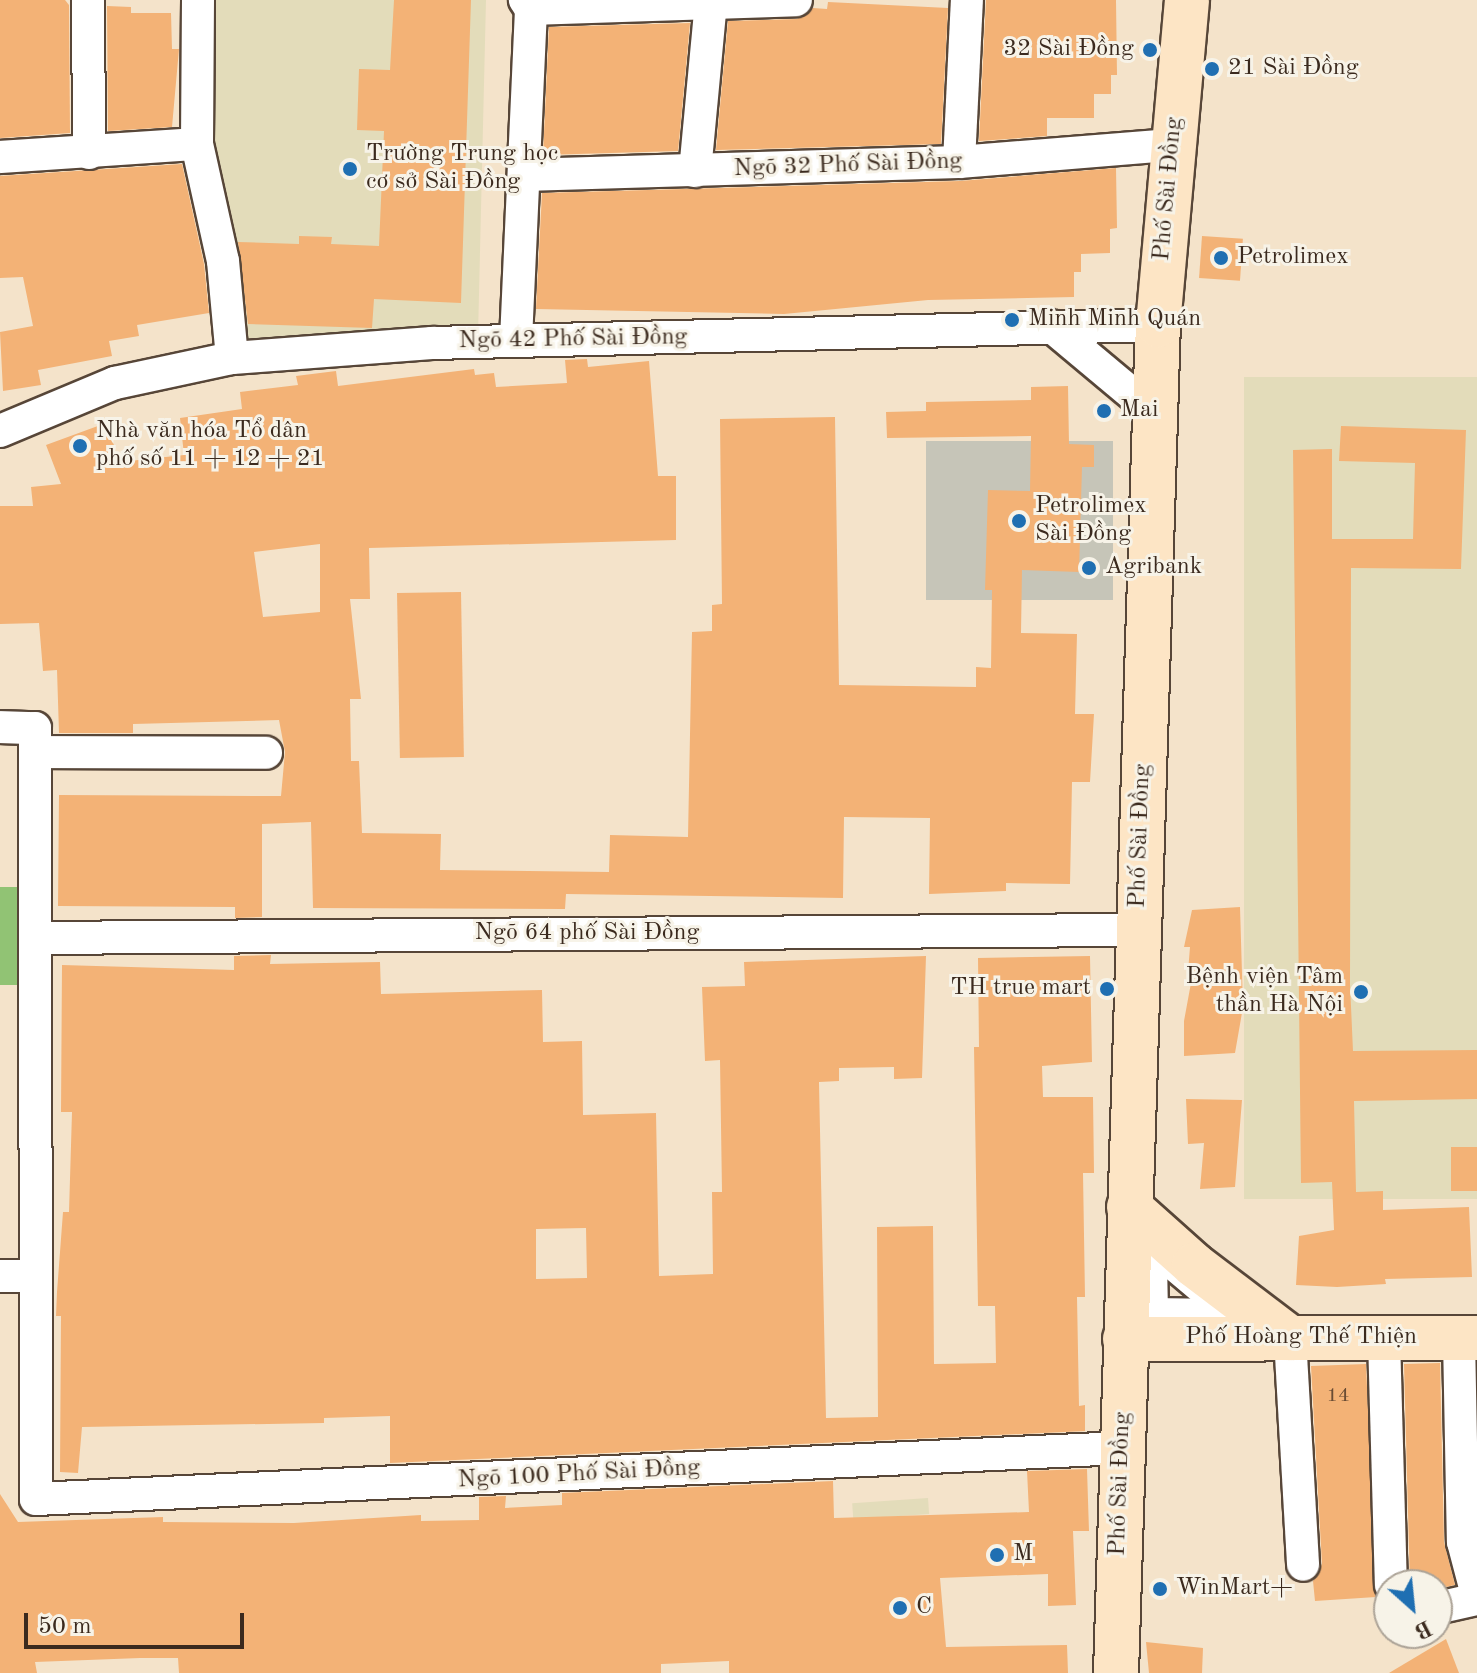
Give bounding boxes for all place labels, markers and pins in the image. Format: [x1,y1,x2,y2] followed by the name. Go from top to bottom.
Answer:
[1003,36,1134,64] place label: 32 Sài Đồng
[1141,41,1159,59] marker: 32 Sài Đồng
[1228,55,1359,83] place label: 21 Sài Đồng
[1203,60,1221,78] marker: 21 Sài Đồng
[366,141,558,197] place label: Trường Trung học cơ sở Sài Đồng
[341,160,359,178] marker: Trường Trung học cơ sở Sài Đồng
[1237,244,1349,272] place label: Petrolimex
[1212,249,1230,267] marker: Petrolimex
[1028,306,1201,334] place label: Minh Minh Quán
[1003,311,1021,329] marker: Minh Minh Quán
[1120,397,1158,425] place label: Mai
[1095,402,1113,420] marker: Mai
[96,418,325,474] place label: Nhà văn hóa Tổ dân phố số 11 + 12 + 21
[71,437,89,455] marker: Nhà văn hóa Tổ dân phố số 11 + 12 + 21
[1035,493,1147,549] place label: Petrolimex Sài Đồng
[1010,512,1028,530] marker: Petrolimex Sài Đồng
[1105,554,1202,582] place label: Agribank
[1080,559,1098,577] marker: Agribank
[1186,964,1343,1020] place label: Bệnh viện Tâm thần Hà Nội
[950,975,1091,1003] place label: TH true mart
[1098,980,1116,998] marker: TH true mart
[1350,981,1372,1003] marker: Bệnh viện Tâm thần Hà Nội
[1013,1541,1033,1569] place label: M
[988,1546,1006,1564] marker: M
[1176,1575,1293,1603] place label: WinMart+
[1151,1580,1169,1598] marker: WinMart+
[916,1594,932,1622] place label: C
[891,1599,909,1617] marker: C

